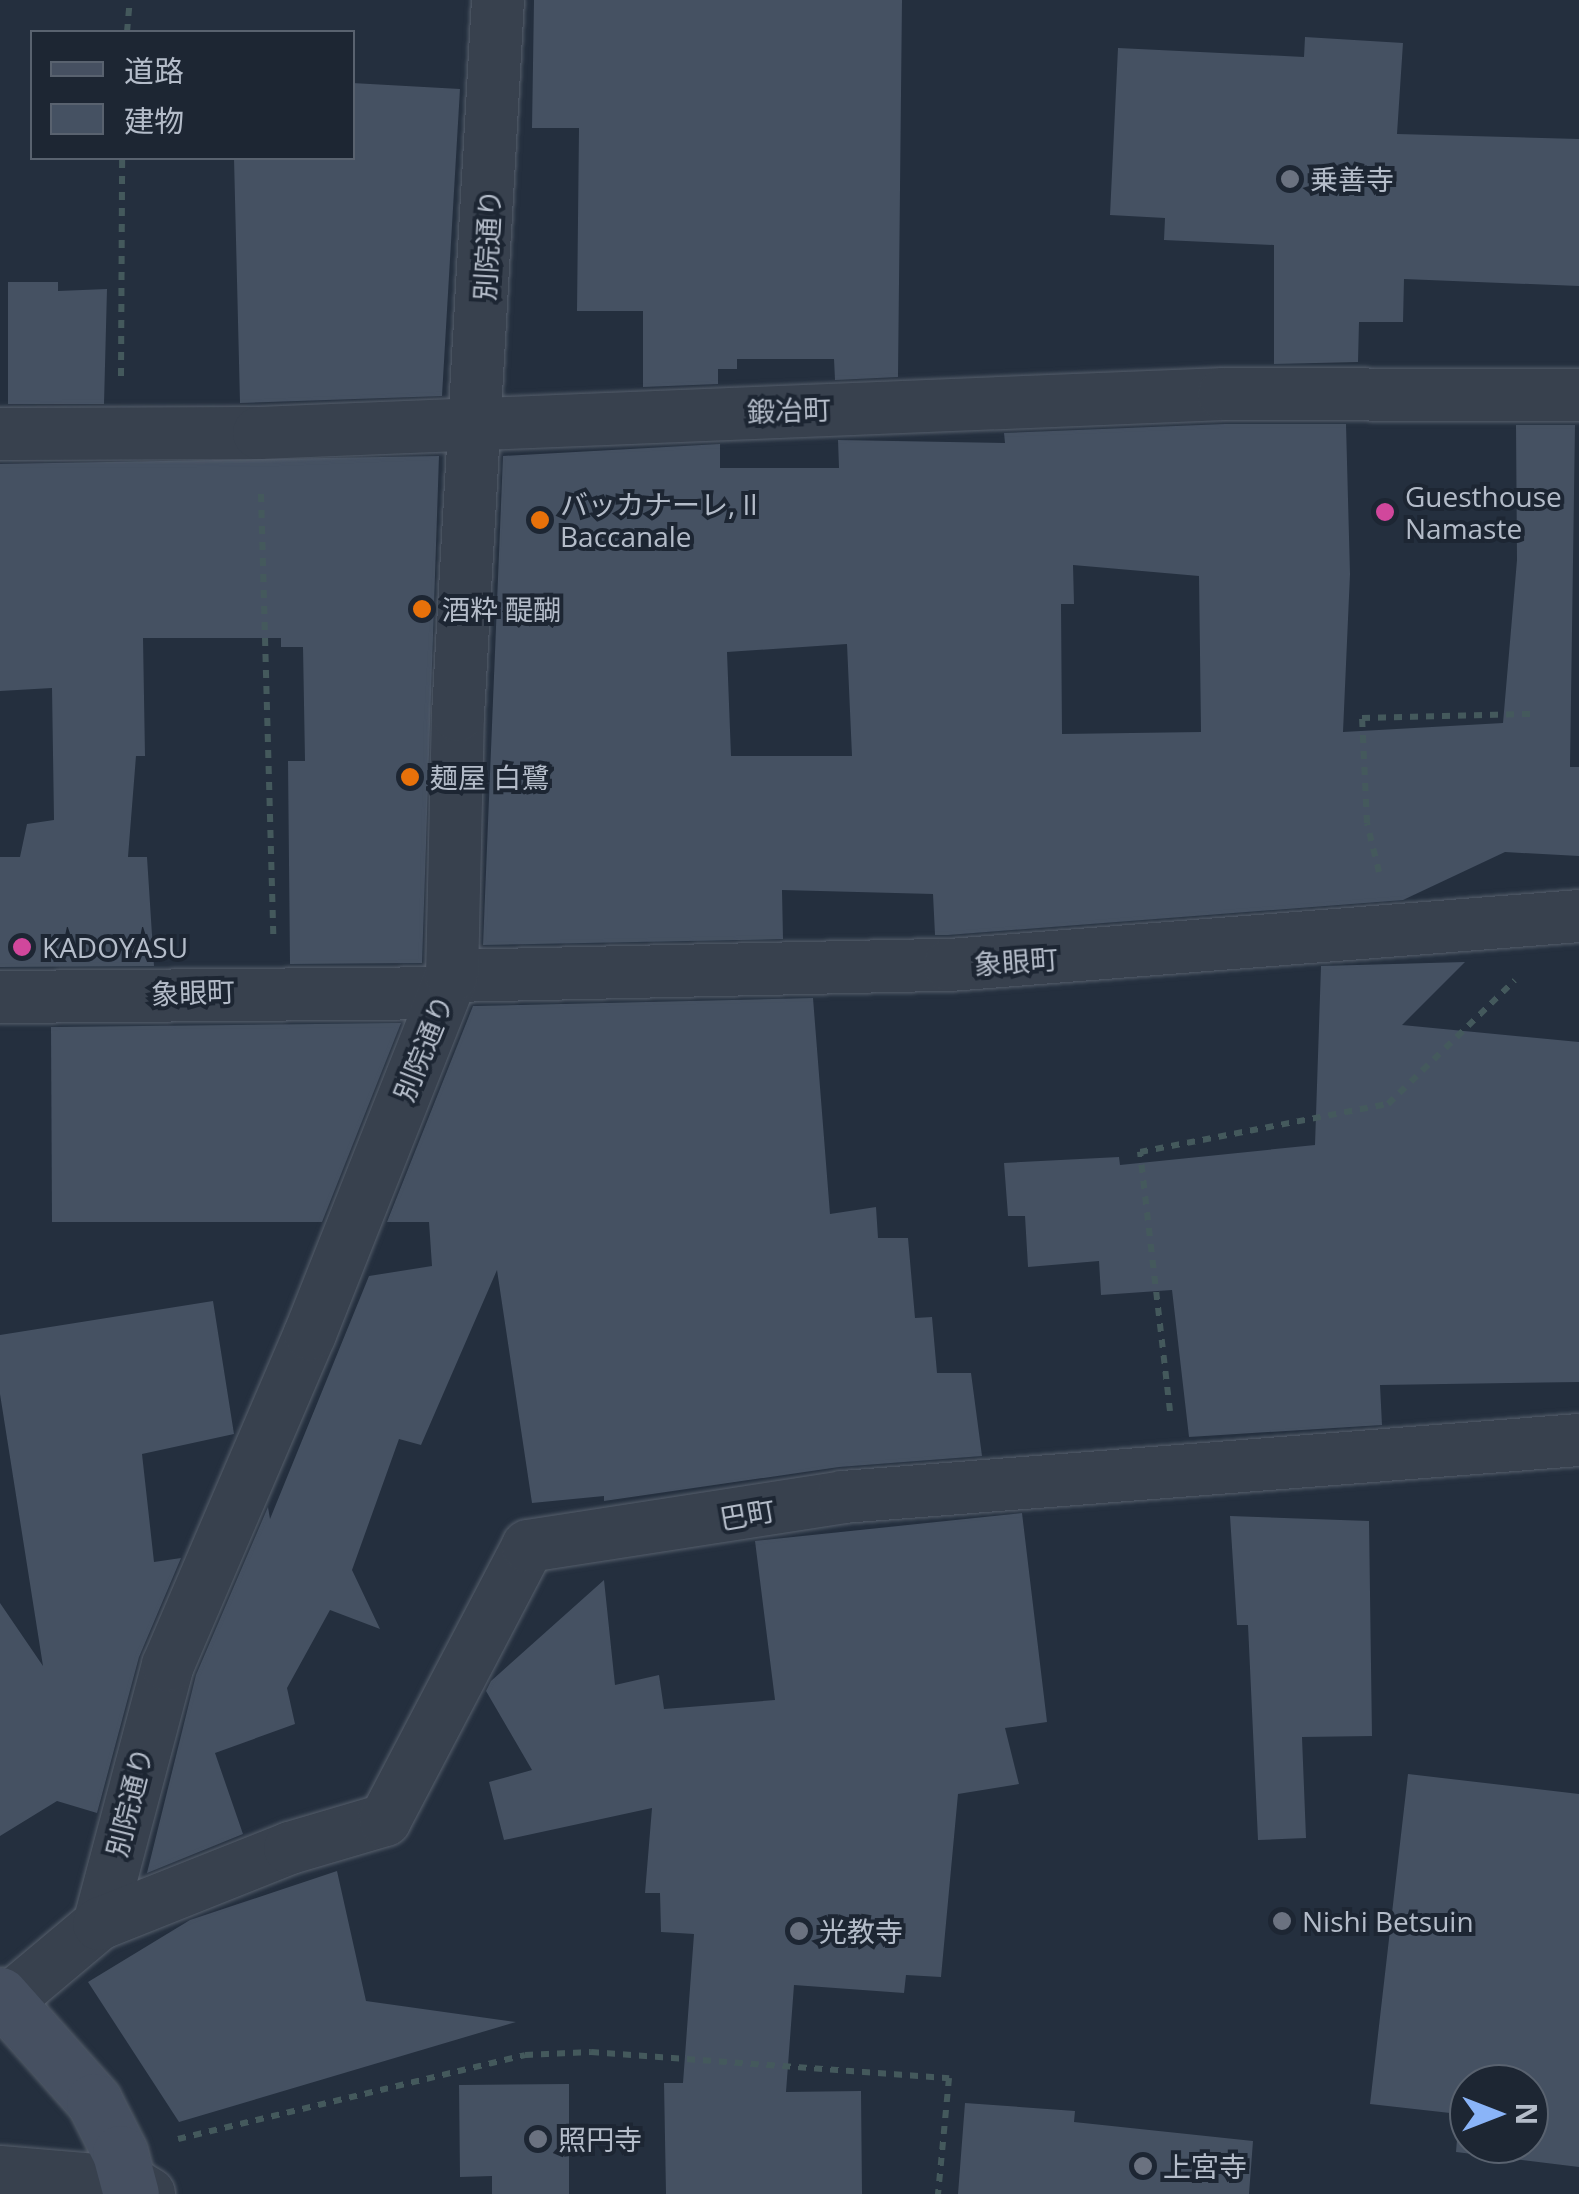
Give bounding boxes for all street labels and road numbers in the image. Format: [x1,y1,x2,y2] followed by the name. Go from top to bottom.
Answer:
[467,188,507,302] street label: 別院通り
[746,392,832,428] street label: 鍛冶町
[973,941,1059,981] street label: 象眼町
[150,974,236,1010] street label: 象眼町
[386,990,460,1106] street label: 別院通り
[717,1493,777,1535] street label: 巴町
[99,1744,159,1860] street label: 別院通り

